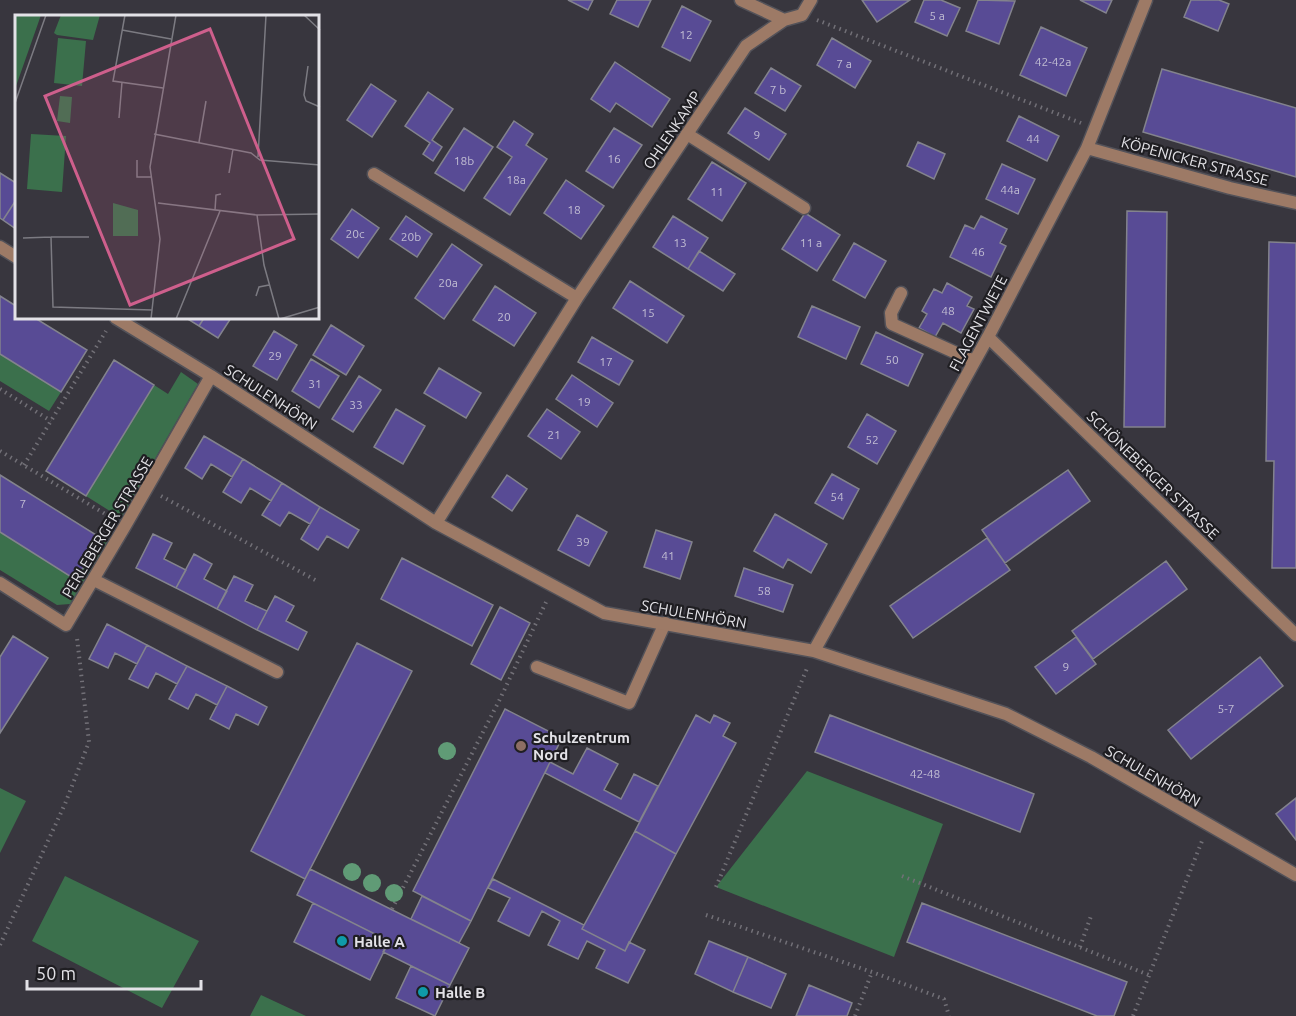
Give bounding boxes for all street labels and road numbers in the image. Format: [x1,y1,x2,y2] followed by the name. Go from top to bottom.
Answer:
[640,88,704,172] street label: OHLENKAMP
[1119,133,1271,189] street label: KÖPENICKER STRASSE
[946,272,1010,374] street label: FLAGENTWIETE
[222,361,320,433] street label: SCHULENHÖRN
[1084,408,1222,542] street label: SCHÖNEBERGER STRASSE
[58,454,156,600] street label: PERLEBERGER STRASSE
[640,596,748,632] street label: SCHULENHÖRN
[1103,742,1203,810] street label: SCHULENHÖRN

